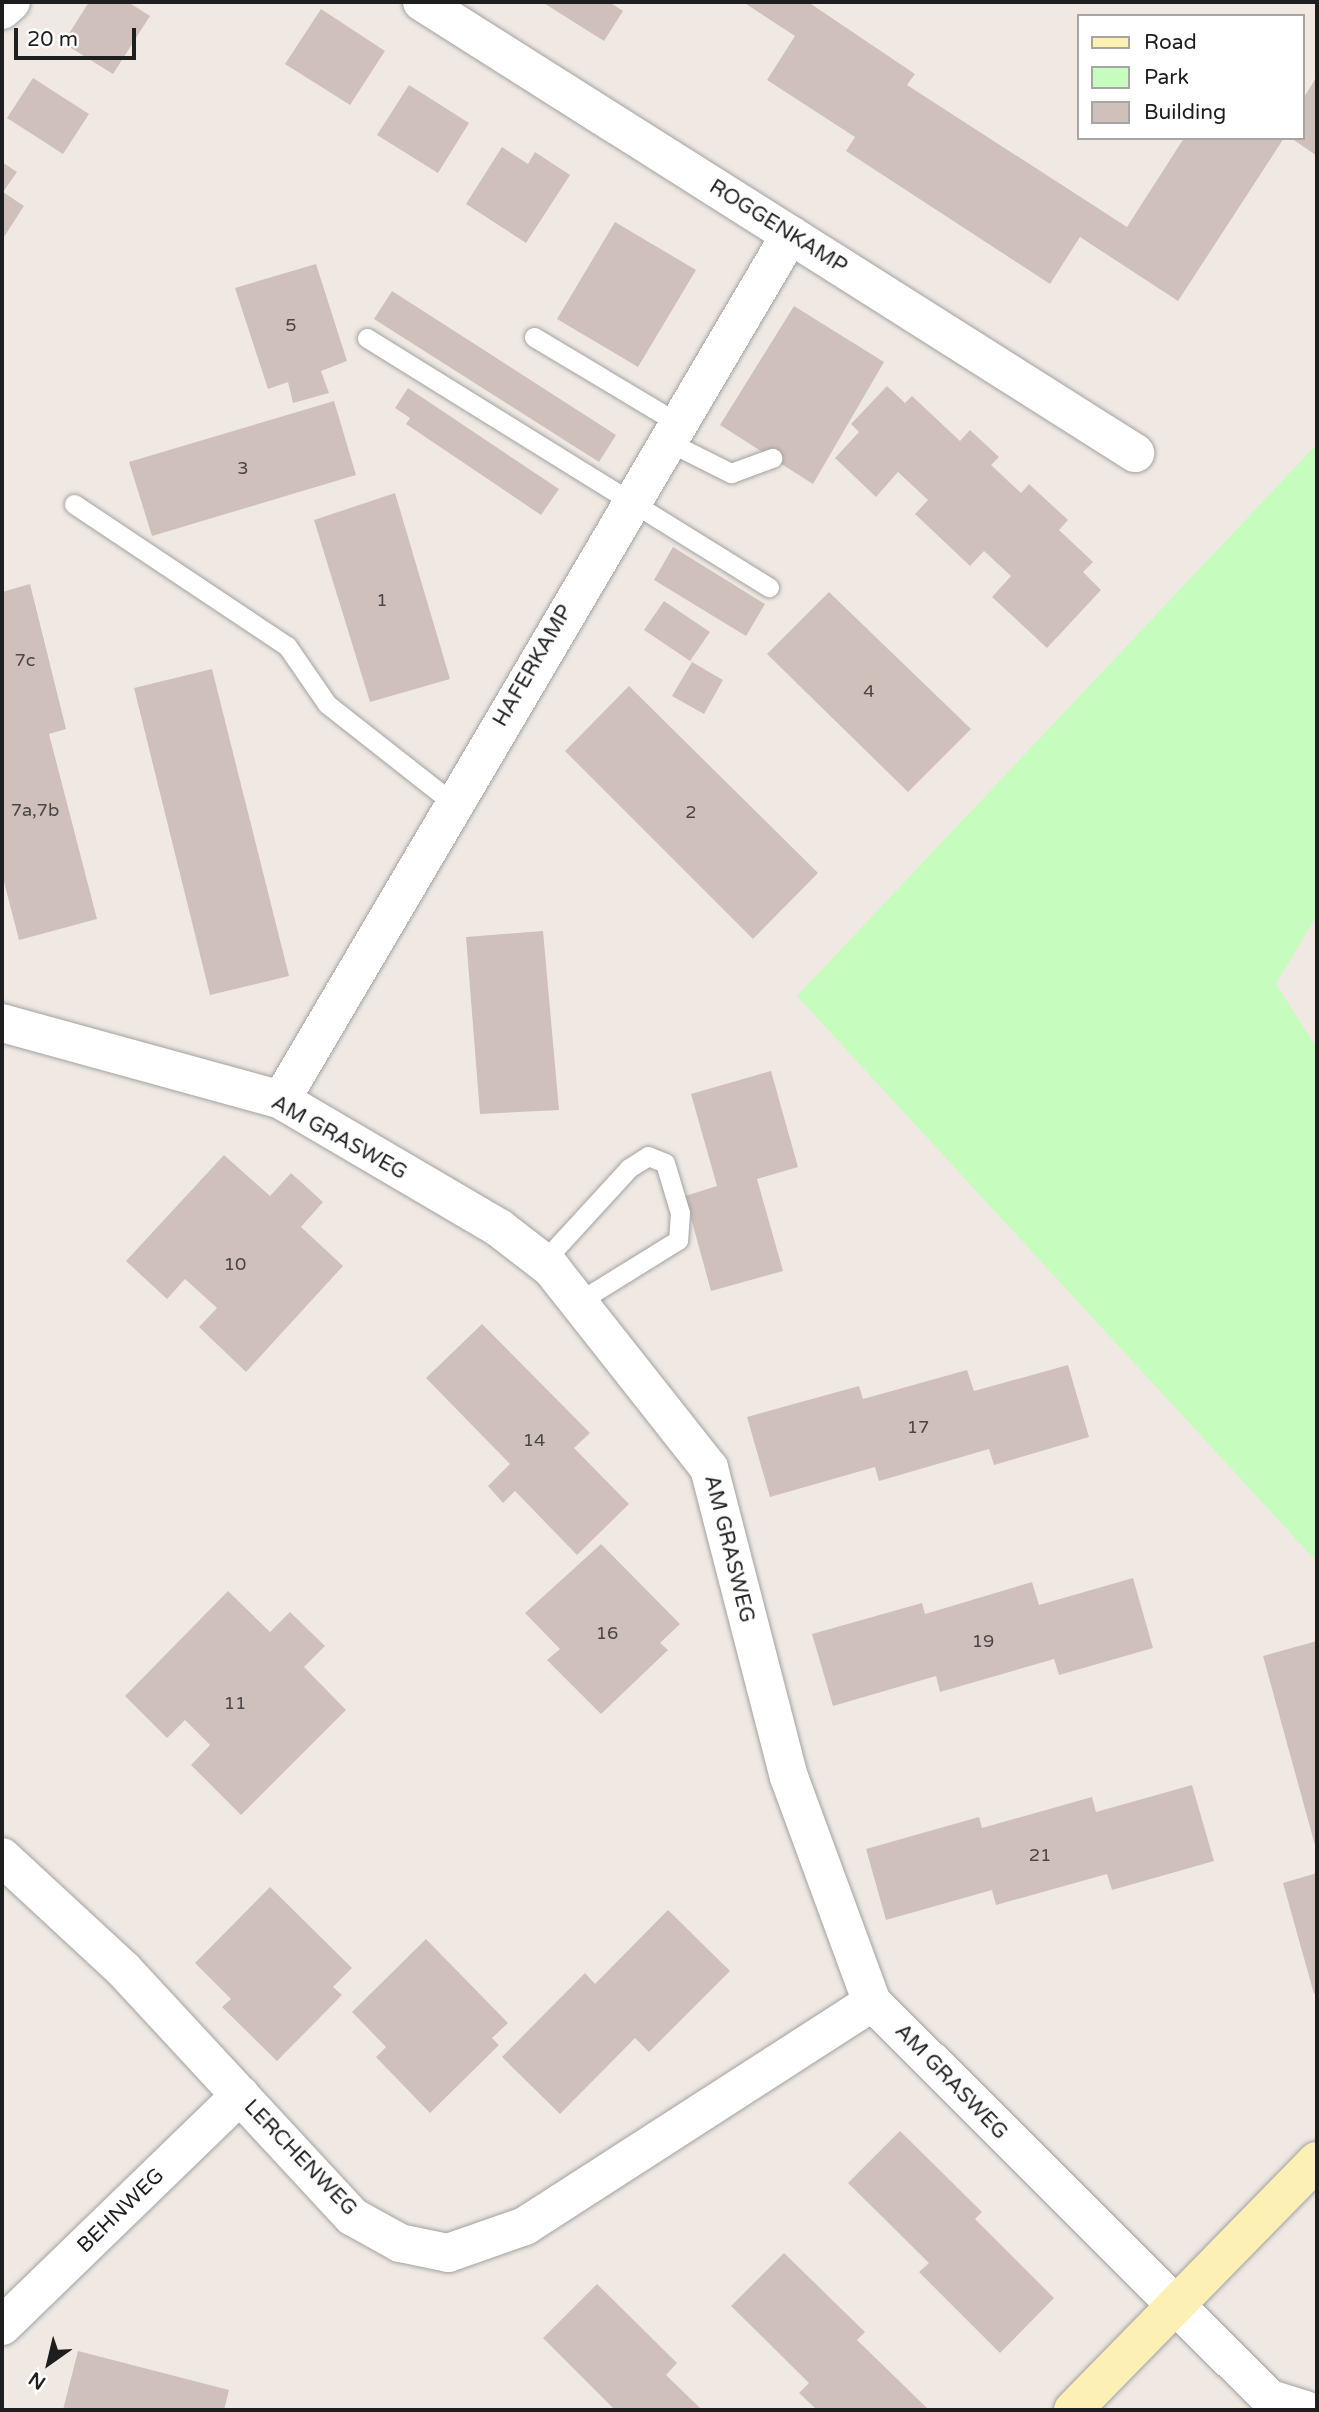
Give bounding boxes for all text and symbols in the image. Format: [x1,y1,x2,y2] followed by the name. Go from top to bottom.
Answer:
[18,14,140,58] scale bar
[1078,14,1305,140] legend
[27,27,78,52] text: 20 m
[1144,30,1197,55] text: Road
[1144,65,1189,90] text: Park
[1144,100,1226,125] text: Building
[704,175,852,279] street label: ROGGENKAMP
[285,314,297,336] house number: 5
[237,457,249,479] house number: 3
[376,589,388,611] house number: 1
[488,601,578,731] street label: HAFERKAMP
[15,649,35,671] house number: 7c
[863,680,875,702] house number: 4
[11,799,59,821] house number: 7a,7b
[685,801,697,823] house number: 2
[267,1090,411,1186] street label: AM GRASWEG
[224,1253,246,1275] house number: 10
[907,1416,929,1438] house number: 17
[523,1429,545,1451] house number: 14
[698,1473,760,1625] street label: AM GRASWEG
[596,1622,618,1644] house number: 16
[972,1630,994,1652] house number: 19
[224,1692,246,1714] house number: 11
[1029,1844,1051,1866] house number: 21
[889,2019,1013,2145] street label: AM GRASWEG
[238,2095,362,2221] street label: LERCHENWEG
[72,2163,170,2259] street label: BEHNWEG
[14,2328,84,2398] north arrow
[25,2367,50,2394] text: N

